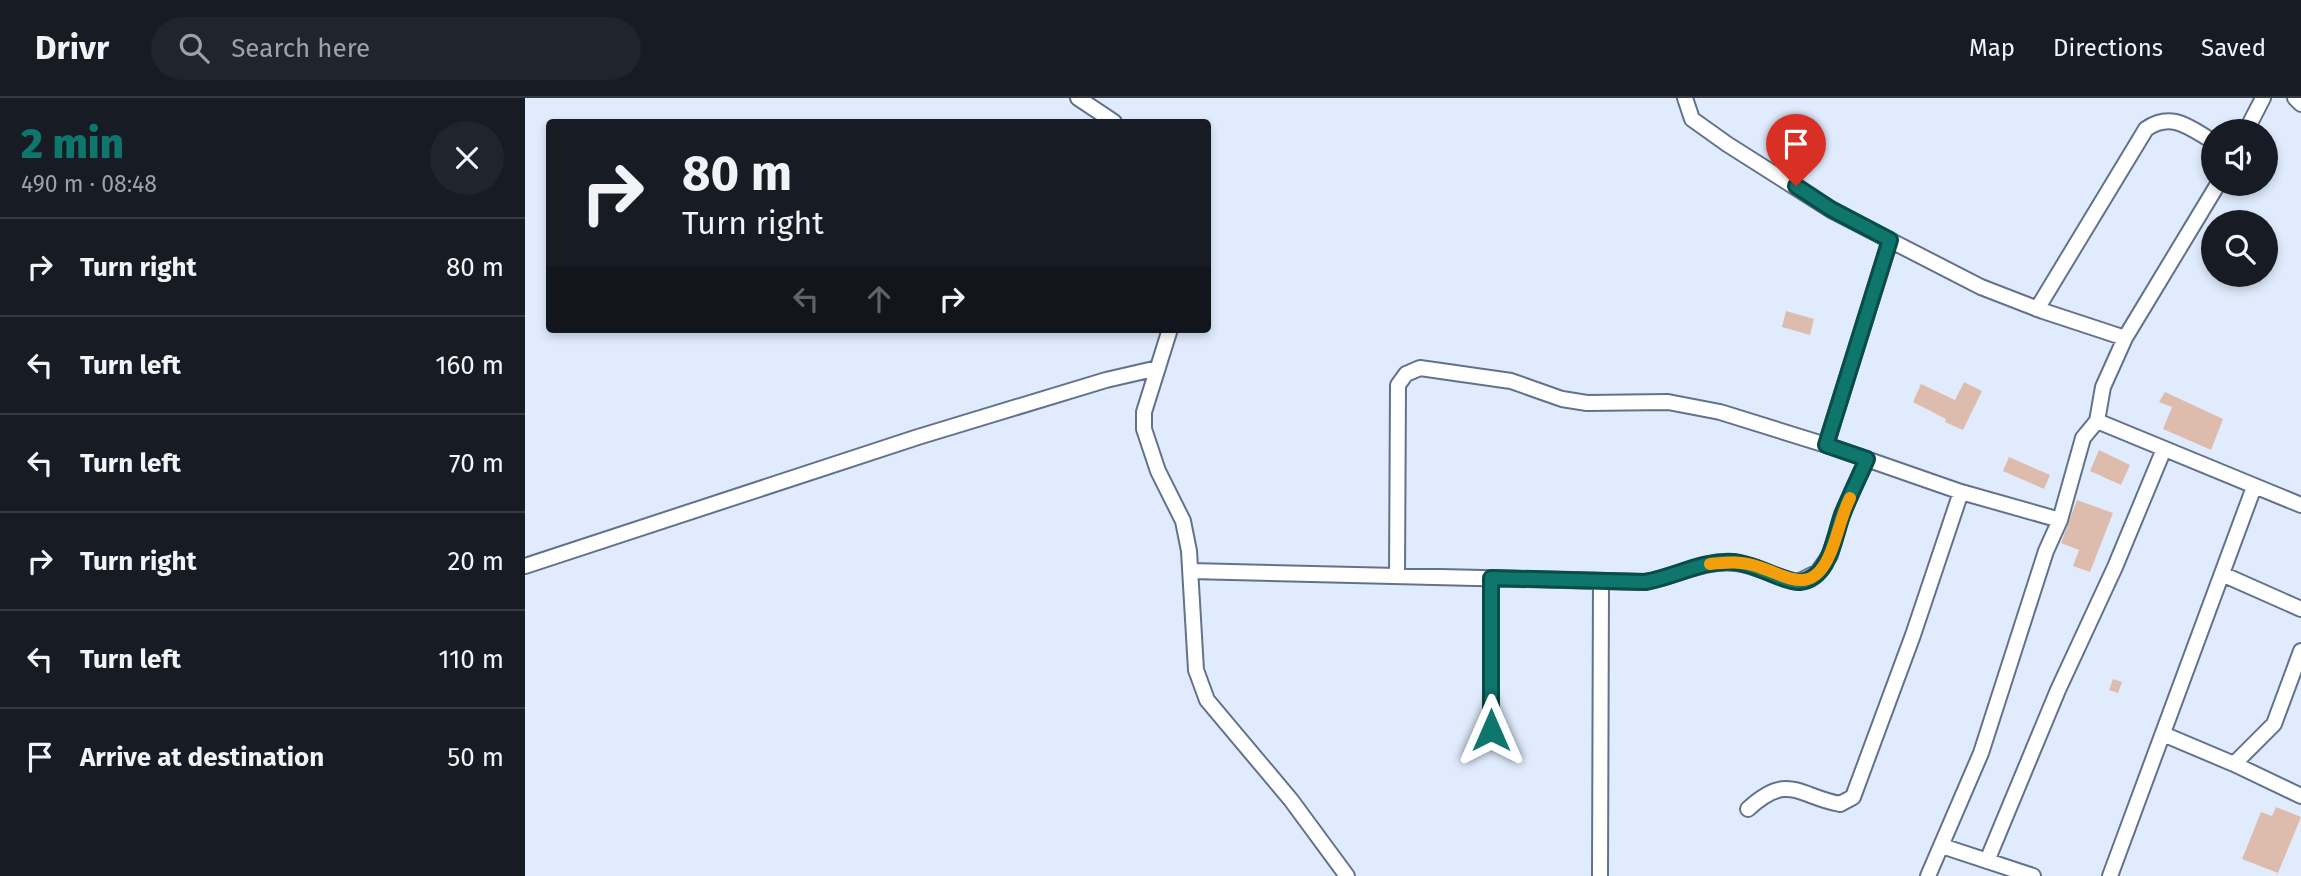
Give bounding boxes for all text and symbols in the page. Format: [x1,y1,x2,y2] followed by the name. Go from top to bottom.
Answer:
[151,17,641,80] search box
[35,28,109,68] text: Drivr
[175,29,213,67] icon: search
[231,33,370,64] text: Search here
[1969,34,2015,62] text: Map
[2053,34,2163,62] text: Directions
[2201,34,2266,62] text: Saved
[1766,114,1826,186] pin
[21,119,124,169] text: 2 min
[2201,119,2278,287] map controls
[2201,119,2278,196] button: sound
[430,121,504,195] button: close
[1777,125,1815,163] icon: arrive
[682,144,792,203] text: 80 m
[567,147,658,238] icon: right
[21,170,157,198] text: 490 m · 08:48
[682,204,824,242] text: Turn right
[2201,210,2278,287] button: search
[21,248,59,286] icon: right
[80,252,197,283] text: Turn right
[446,252,504,283] text: 80 m
[787,280,825,318] icon: left
[860,280,898,318] icon: ahead
[933,280,971,318] icon: right
[21,346,59,384] icon: left
[80,350,181,381] text: Turn left
[435,350,504,381] text: 160 m
[21,444,59,482] icon: left
[80,448,181,479] text: Turn left
[449,448,504,479] text: 70 m
[21,542,59,580] icon: right
[80,546,197,577] text: Turn right
[447,546,504,577] text: 20 m
[21,640,59,678] icon: left
[80,644,181,675] text: Turn left
[438,644,504,675] text: 110 m
[1454,693,1528,767] position arrow
[21,738,59,776] icon: arrive
[80,742,324,773] text: Arrive at destination
[447,742,504,773] text: 50 m

